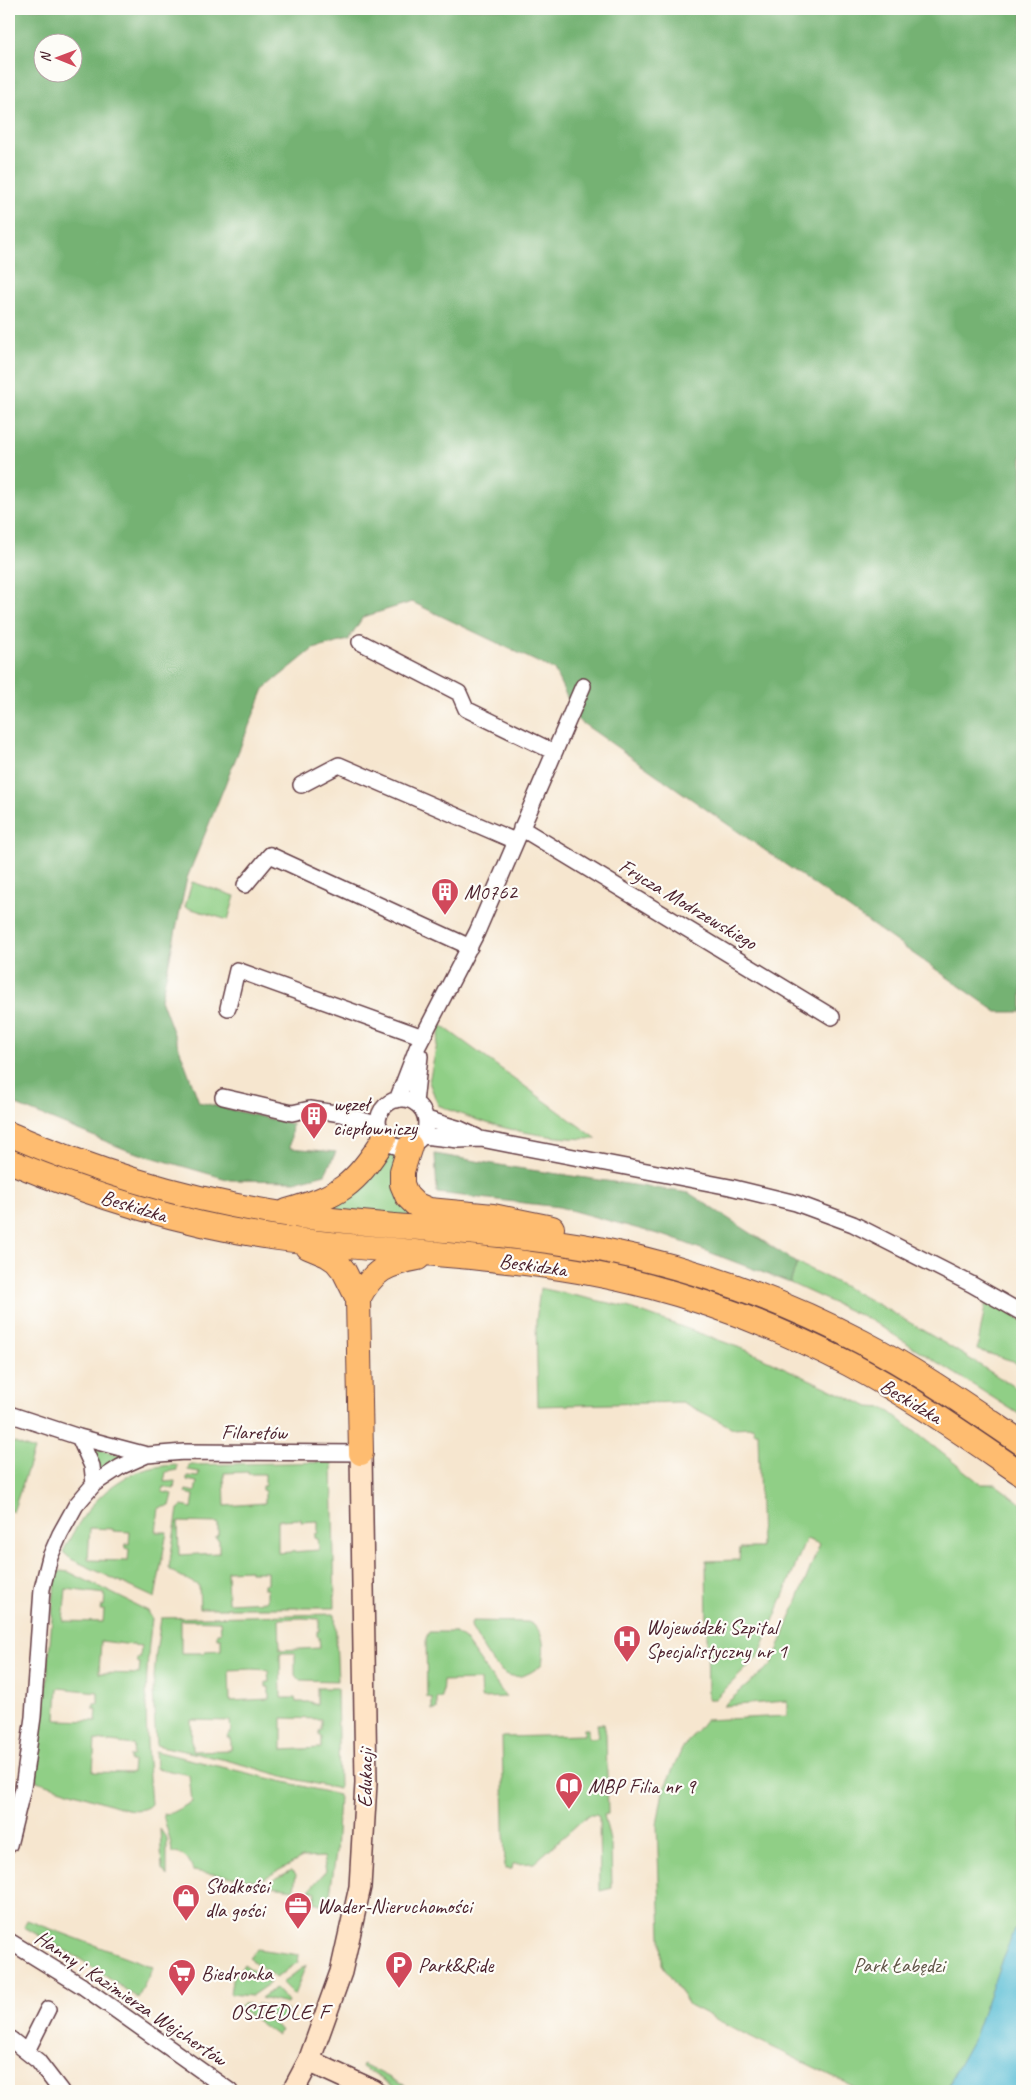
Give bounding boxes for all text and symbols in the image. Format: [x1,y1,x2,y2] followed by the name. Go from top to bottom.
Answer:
[32,32,82,82] north arrow
[37,51,54,62] text: N
[614,853,763,956] street label: Frycza Modrzewskiego
[430,877,460,916] building icon: M0762
[464,879,518,905] place label: M0762
[333,1091,419,1141] place label: węzeł ciepłowniczy
[299,1101,329,1140] building icon: węzeł ciepłowniczy
[98,1184,172,1229] street label: Beskidzka
[498,1247,571,1283] street label: Beskidzka
[875,1372,949,1431] street label: Beskidzka
[221,1418,289,1446] street label: Filaretów
[646,1614,789,1664] place label: Wojewódzki Szpital Specjalistyczny nr 1
[612,1624,642,1663] hospital icon: Wojewódzki Szpital Specjalistyczny nr 1
[351,1745,379,1808] street label: Edukacji
[554,1771,584,1810] library icon: MBP Filia nr 9
[588,1773,697,1799] place label: MBP Filia nr 9
[205,1873,272,1923] place label: Słodkości dla gości
[171,1883,201,1922] shop icon: Słodkości dla gości
[283,1891,313,1930] office icon: Wader-Nieruchomości
[317,1893,475,1919] place label: Wader-Nieruchomości
[30,1924,234,2073] street label: Hanny i Kazimierza Wejchertów
[384,1950,414,1989] parking icon: Park&Ride
[418,1952,495,1978] place label: Park&Ride
[853,1952,948,1978] park label: Park Łabędzi
[167,1958,197,1997] supermarket icon: Biedronka
[201,1960,274,1986] place label: Biedronka
[230,1998,334,2026] district label: OSIEDLE F

